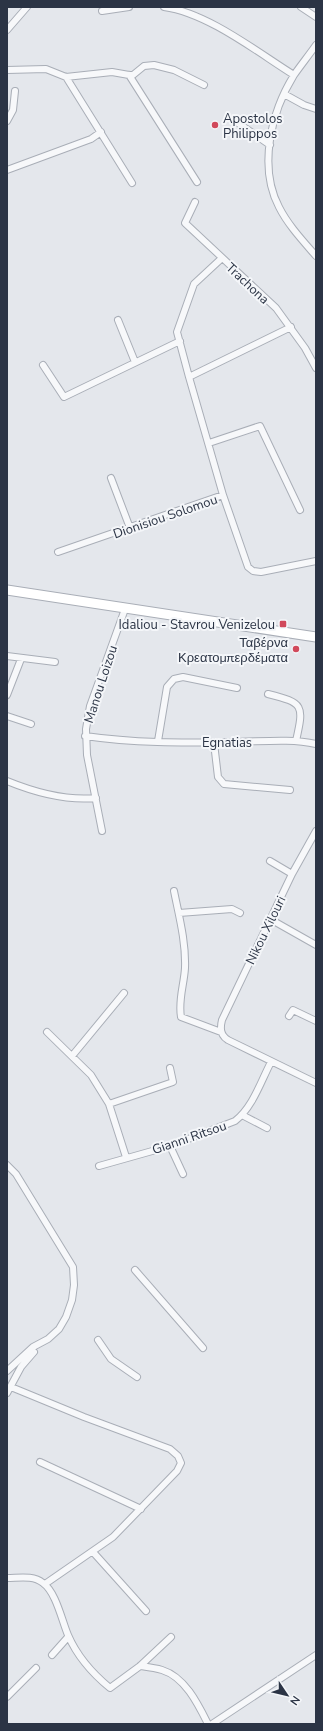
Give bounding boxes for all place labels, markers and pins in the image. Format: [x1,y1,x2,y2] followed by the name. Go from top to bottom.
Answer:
[223,110,282,143] place label: Apostolos Philippos
[210,120,220,130] marker: Apostolos Philippos
[119,616,275,634] place label: Idaliou - Stavrou Venizelou
[278,619,288,629] marker: Idaliou - Stavrou Venizelou
[178,634,288,667] place label: Ταβέρνα Κρεατομπερδέματα
[291,644,301,654] marker: Ταβέρνα Κρεατομπερδέματα

